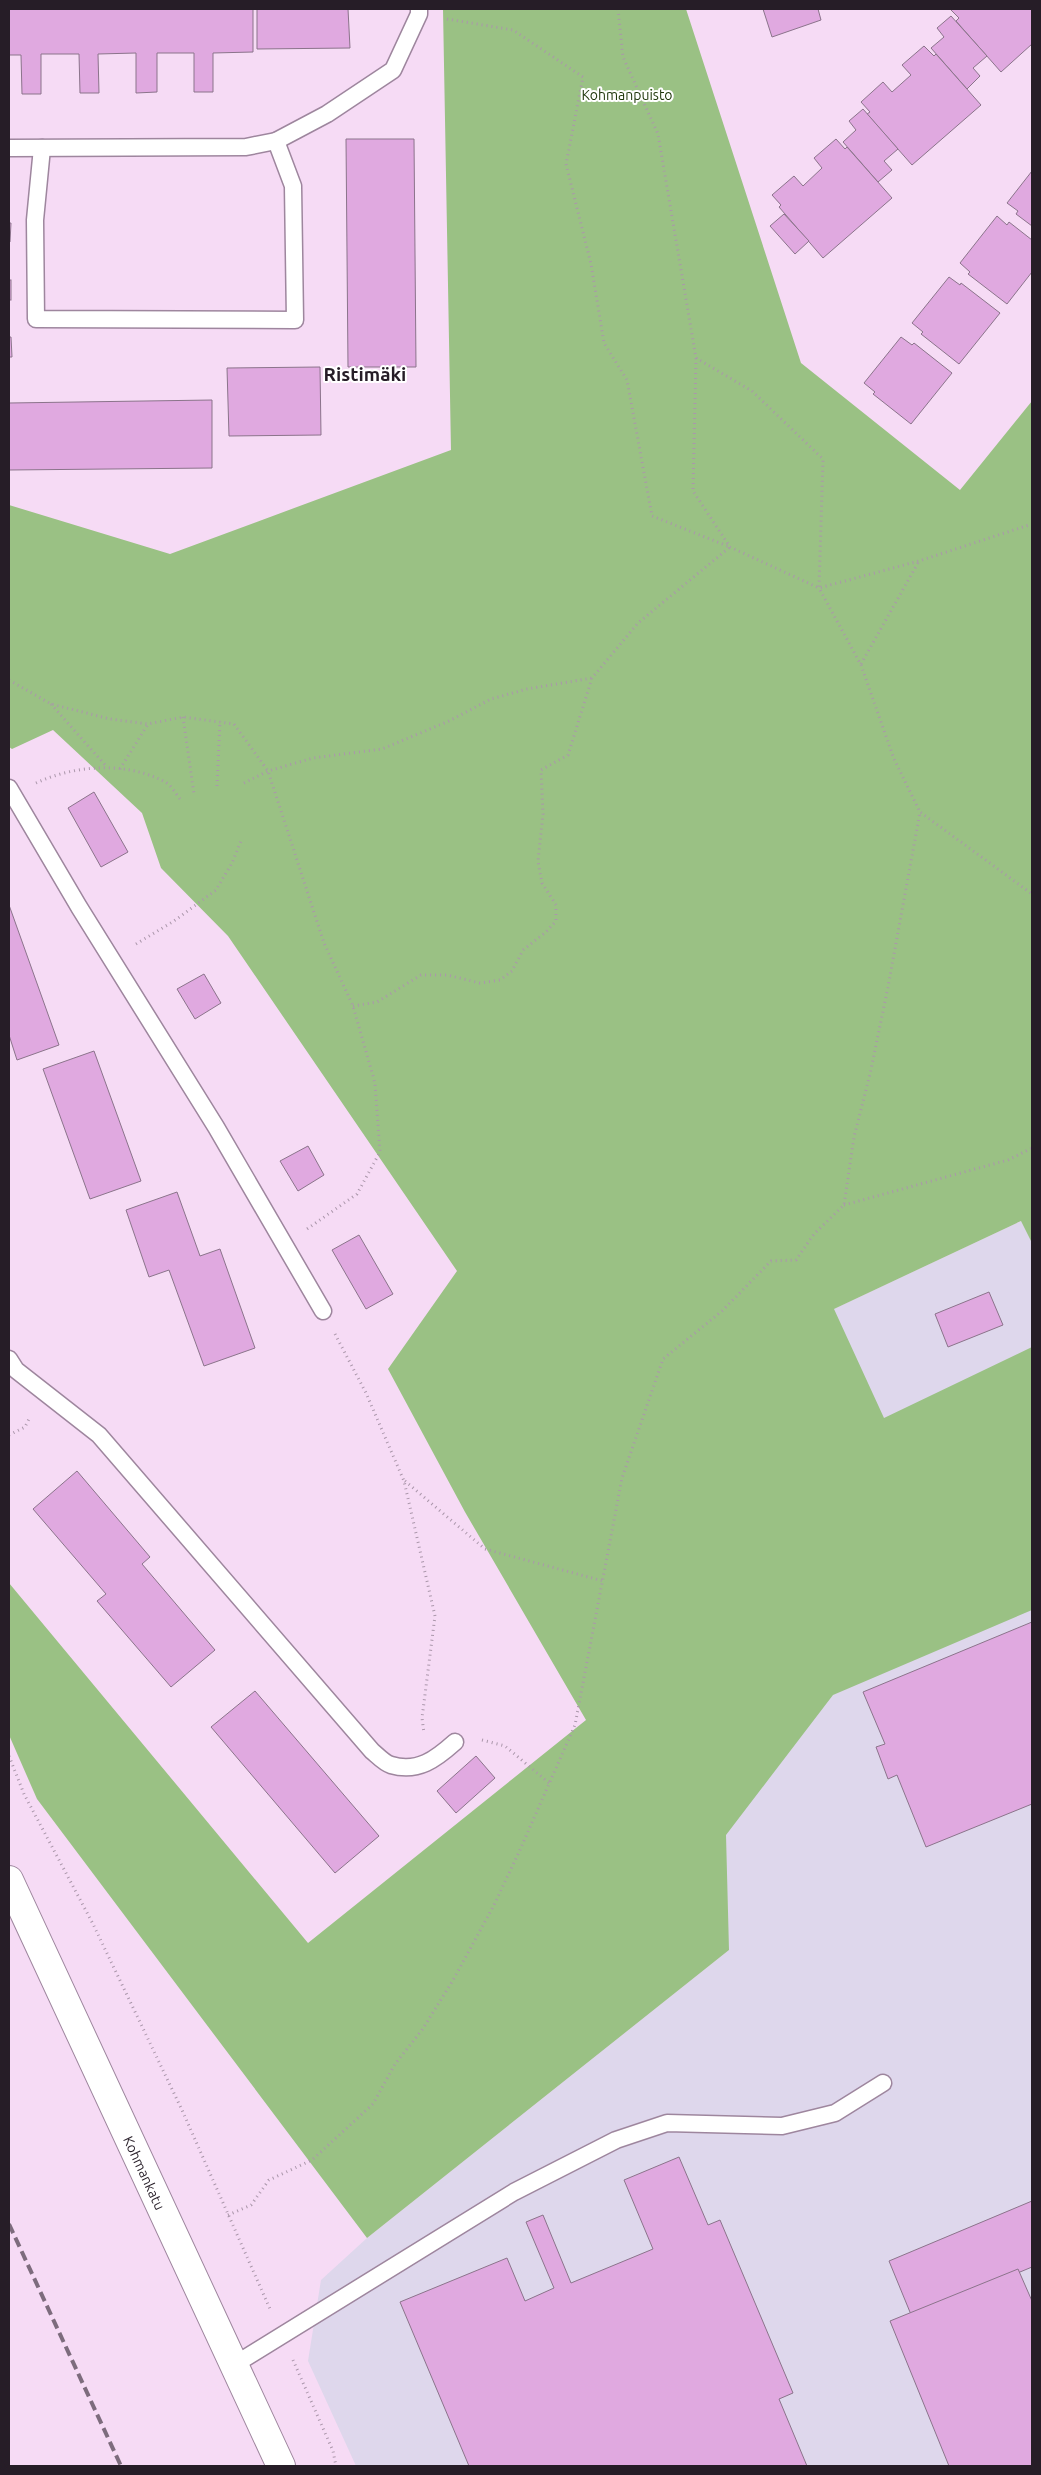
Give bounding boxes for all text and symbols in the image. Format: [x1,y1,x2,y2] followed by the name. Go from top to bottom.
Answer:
[581,87,673,103] park label: Kohmanpuisto
[324,363,406,385] district label: Ristimäki
[120,2134,168,2212] street label: Kohmankatu

